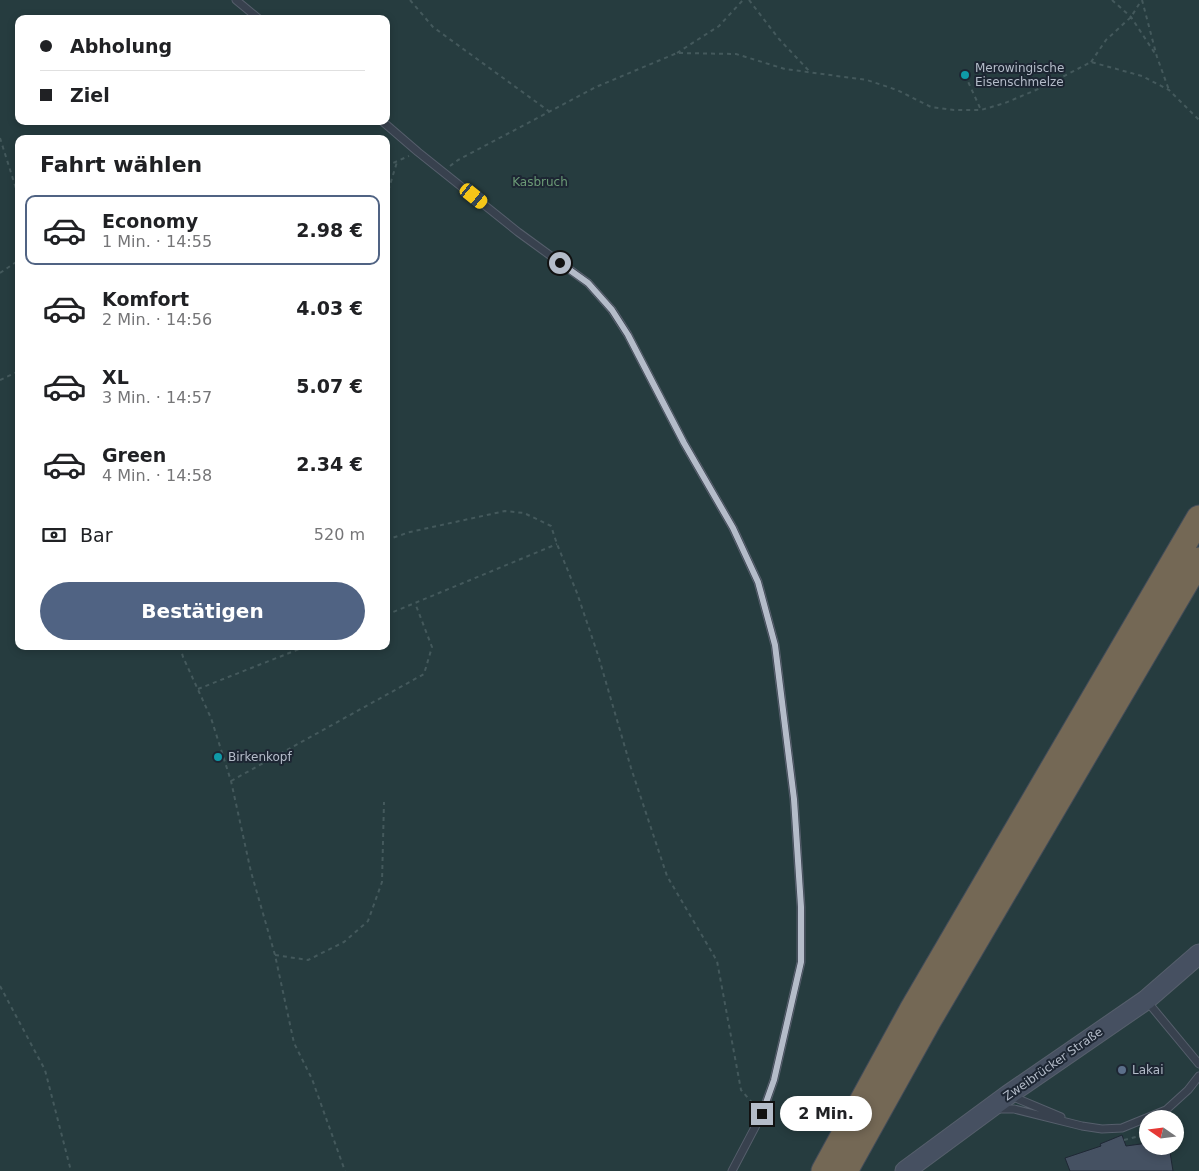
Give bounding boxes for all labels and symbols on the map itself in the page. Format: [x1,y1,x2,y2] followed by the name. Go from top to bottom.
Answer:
[975,61,1064,89] place label: Merowingische Eisenschmelze
[959,69,971,81] marker: Merowingische Eisenschmelze
[512,175,568,189] park label: Kasbruch
[457,181,490,211] car
[549,252,571,274] route start
[228,750,292,764] place label: Birkenkopf
[212,751,224,763] marker: Birkenkopf
[1001,1025,1105,1103] street label: Zweibrücker Straße
[1132,1063,1163,1077] place label: Lakai
[1116,1064,1128,1076] marker: Lakai
[780,1096,872,1132] callout: 2 Min.
[751,1103,773,1125] route end
[1139,1110,1184,1155] north arrow

